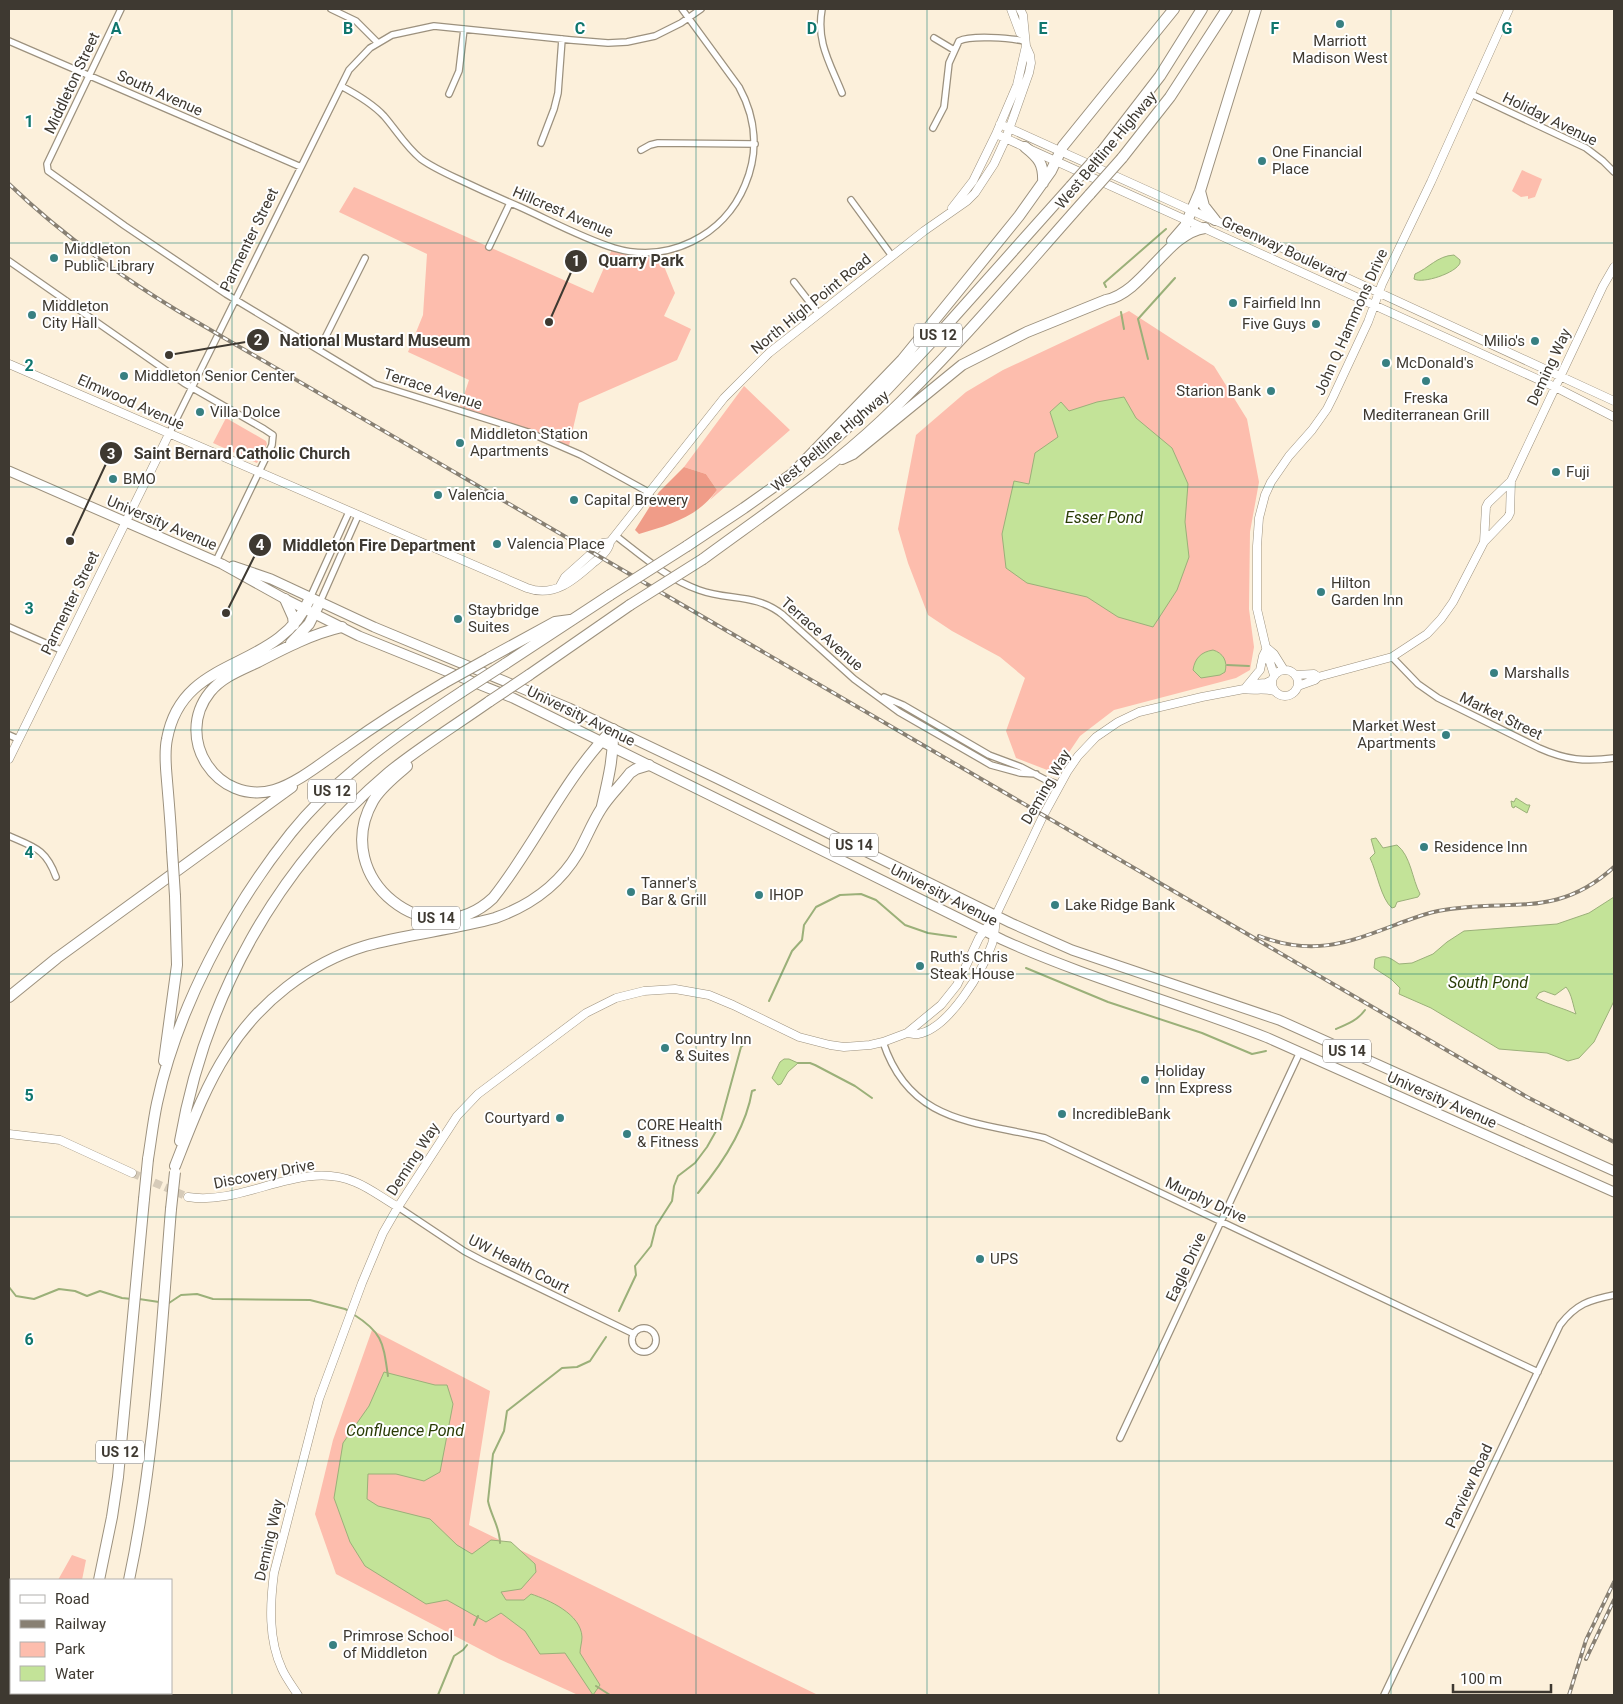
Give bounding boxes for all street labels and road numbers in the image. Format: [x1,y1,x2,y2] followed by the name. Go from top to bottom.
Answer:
[41,29,103,137] street label: Middleton Street
[114,66,206,120] street label: South Avenue
[1052,88,1160,212] street label: West Beltline Highway
[1500,88,1600,150] street label: Holiday Avenue
[510,183,616,241] street label: Hillcrest Avenue
[216,185,282,295] street label: Parmenter Street
[1219,212,1349,286] street label: Greenway Boulevard
[1311,246,1391,398] street label: John Q Hammons Drive
[747,250,875,358] street label: North High Point Road
[914,324,962,346] road number: US 12
[1523,325,1575,409] street label: Deming Way
[381,365,485,413] street label: Terrace Avenue
[75,370,187,434] street label: Elmwood Avenue
[768,387,892,495] street label: West Beltline Highway
[104,492,220,554] street label: University Avenue
[37,548,103,658] street label: Parmenter Street
[777,593,867,675] street label: Terrace Avenue
[524,682,638,750] street label: University Avenue
[1457,688,1545,744] street label: Market Street
[1017,746,1075,828] street label: Deming Way
[308,779,356,802] road number: US 12
[830,834,878,856] road number: US 14
[887,860,1001,930] street label: University Avenue
[412,906,460,930] road number: US 14
[1323,1040,1371,1062] road number: US 14
[1384,1068,1500,1132] street label: University Avenue
[383,1119,443,1199] street label: Deming Way
[212,1155,316,1193] street label: Discovery Drive
[1162,1173,1250,1227] street label: Murphy Drive
[1162,1230,1210,1304] street label: Eagle Drive
[465,1231,573,1297] street label: UW Health Court
[96,1440,144,1464] road number: US 12
[1442,1441,1496,1531] street label: Parview Road
[251,1497,287,1583] street label: Deming Way

